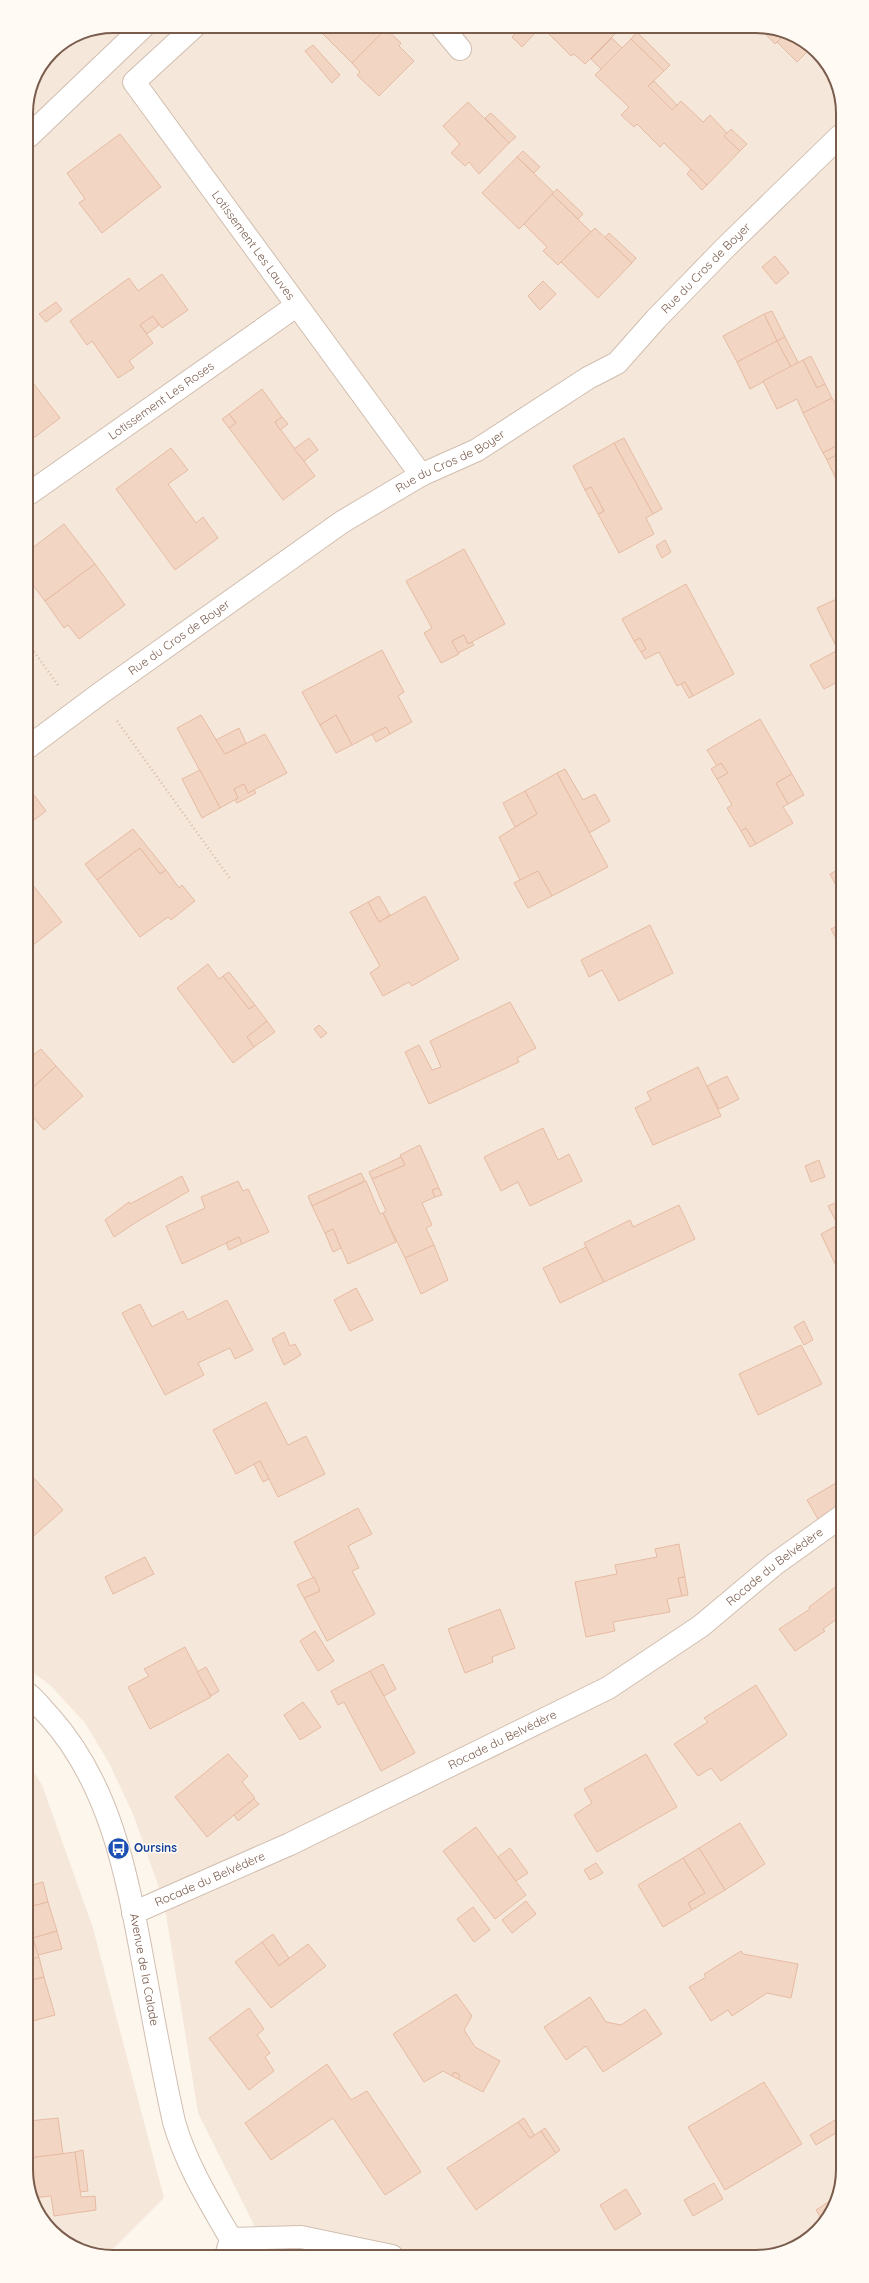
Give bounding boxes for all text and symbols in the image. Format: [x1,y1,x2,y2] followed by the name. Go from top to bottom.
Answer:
[209,187,299,303] street label: Lotissement Les Lauves
[658,219,754,316] street label: Rue du Cros de Boyer
[105,358,217,443] street label: Lotissement Les Roses
[393,426,508,495] street label: Rue du Cros de Boyer
[125,596,233,678] street label: Rue du Cros de Boyer
[723,1524,826,1609] street label: Rocade du Belvédère
[445,1706,559,1772] street label: Rocade du Belvédère
[105,1835,131,1861] bus stop icon: Oursins
[134,1840,177,1855] place label: Oursins
[152,1848,267,1910] street label: Rocade du Belvédère
[127,1912,163,2027] street label: Avenue de la Calade

